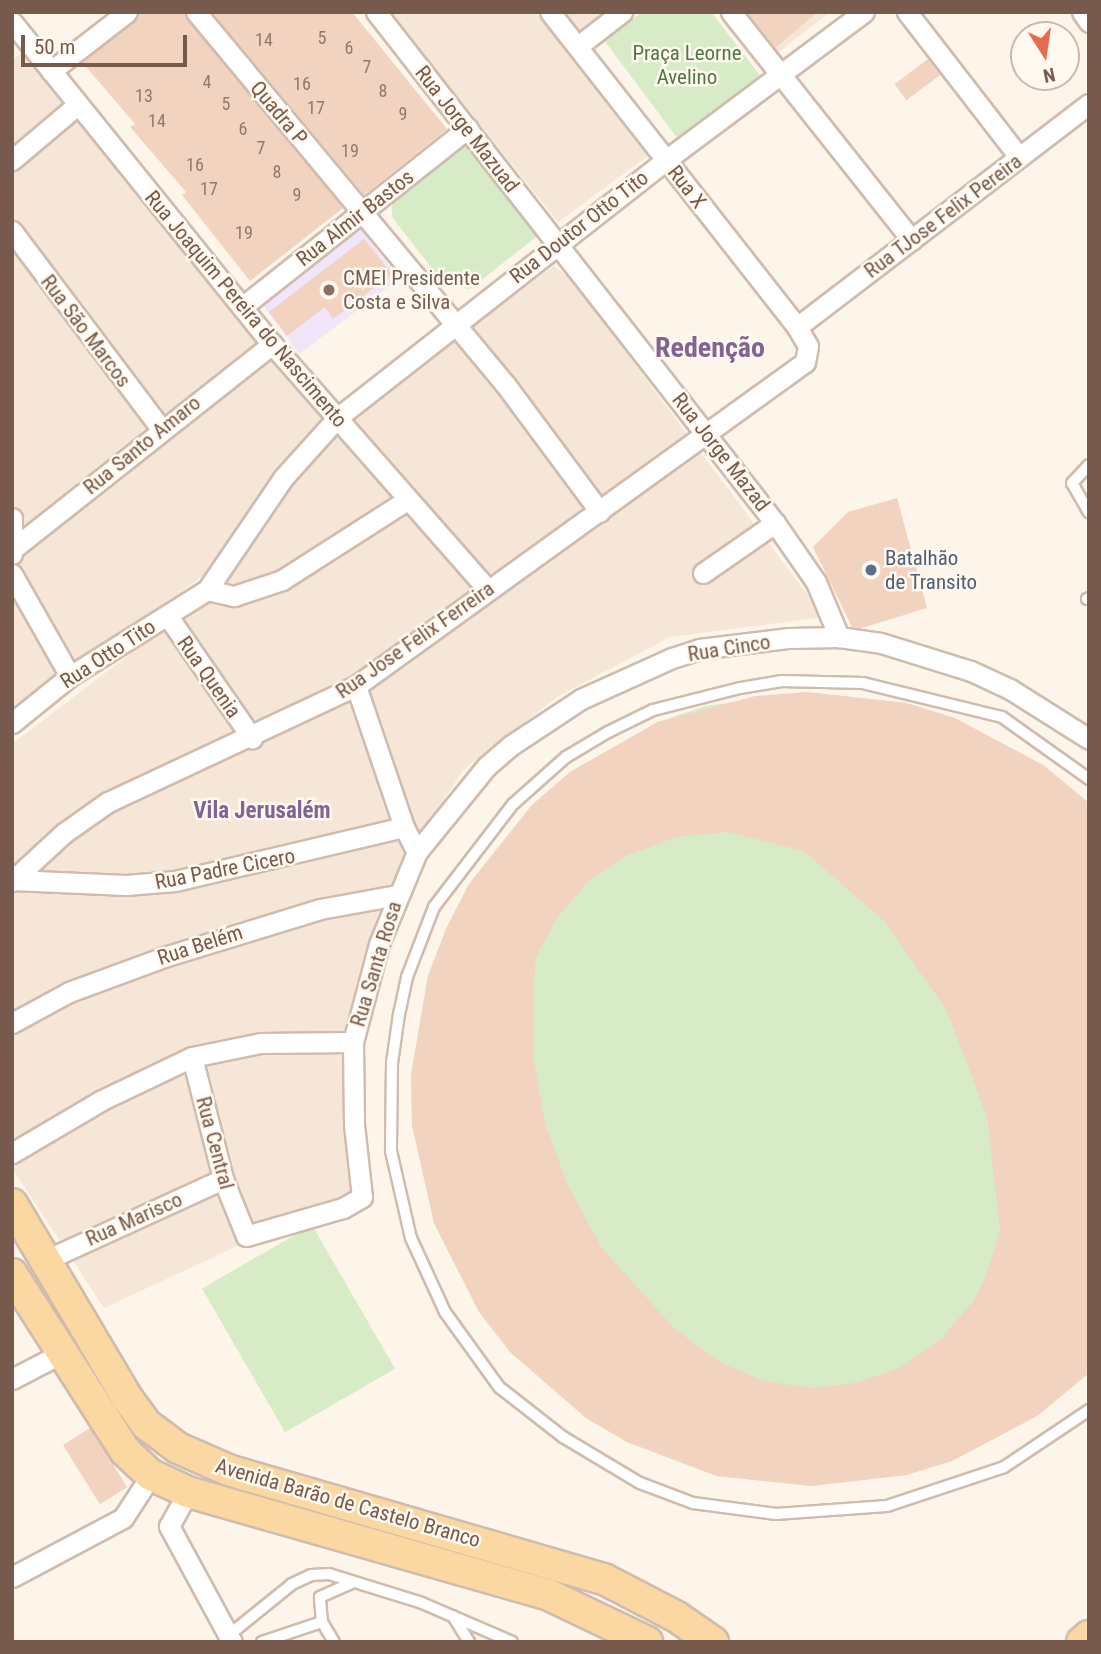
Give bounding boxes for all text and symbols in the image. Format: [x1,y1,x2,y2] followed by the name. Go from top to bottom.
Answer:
[24,21,191,65] scale bar
[1010,21,1080,91] north arrow
[318,27,326,49] house number: 5
[255,29,273,51] house number: 14
[34,35,75,59] text: 50 m
[345,37,353,59] house number: 6
[632,40,742,90] park label: Praça Leorne Avelino
[363,56,371,78] house number: 7
[410,61,524,197] street label: Rua Jorge Mazuad
[1041,63,1057,88] text: N
[203,71,211,93] house number: 4
[293,73,311,95] house number: 16
[245,76,313,150] street label: Quadra P
[379,80,387,102] house number: 8
[135,85,153,107] house number: 13
[222,93,230,115] house number: 5
[307,97,325,119] house number: 17
[399,103,407,125] house number: 9
[148,110,166,132] house number: 14
[239,118,247,140] house number: 6
[257,137,265,159] house number: 7
[341,140,359,162] house number: 19
[859,148,1027,284] street label: Rua TJose Felix Pereira
[186,154,204,176] house number: 16
[662,160,712,214] street label: Rua X
[273,161,281,183] house number: 8
[291,164,419,272] street label: Rua Almir Bastos
[505,165,653,289] street label: Rua Doutor Otto Tito
[200,178,218,200] house number: 17
[293,184,301,206] house number: 9
[139,185,353,433] street label: Rua Joaquim Pereira do Nascimento
[235,222,253,244] house number: 19
[343,265,480,315] place label: CMEI Presidente Costa e Silva
[35,270,137,392] street label: Rua São Marcos
[321,282,337,298] marker: CMEI Presidente Costa e Silva
[655,331,765,365] district label: Redenção
[667,388,775,516] street label: Rua Jorge Mazad
[78,390,206,500] street label: Rua Santo Amaro
[885,545,977,595] place label: Batalhão de Transito
[863,562,879,578] marker: Batalhão de Transito
[331,576,499,704] street label: Rua Jose Felix Ferreira
[56,614,160,694] street label: Rua Otto Tito
[686,629,772,667] street label: Rua Cinco
[172,631,246,723] street label: Rua Quenia
[193,797,331,825] district label: Vila Jerusalém
[153,843,297,895] street label: Rua Padre Cicero
[345,898,407,1030] street label: Rua Santa Rosa
[154,919,246,971] street label: Rua Belém
[191,1094,239,1192] street label: Rua Central
[82,1187,186,1251] street label: Rua Marisco
[213,1453,483,1553] street label: Avenida Barão de Castelo Branco

